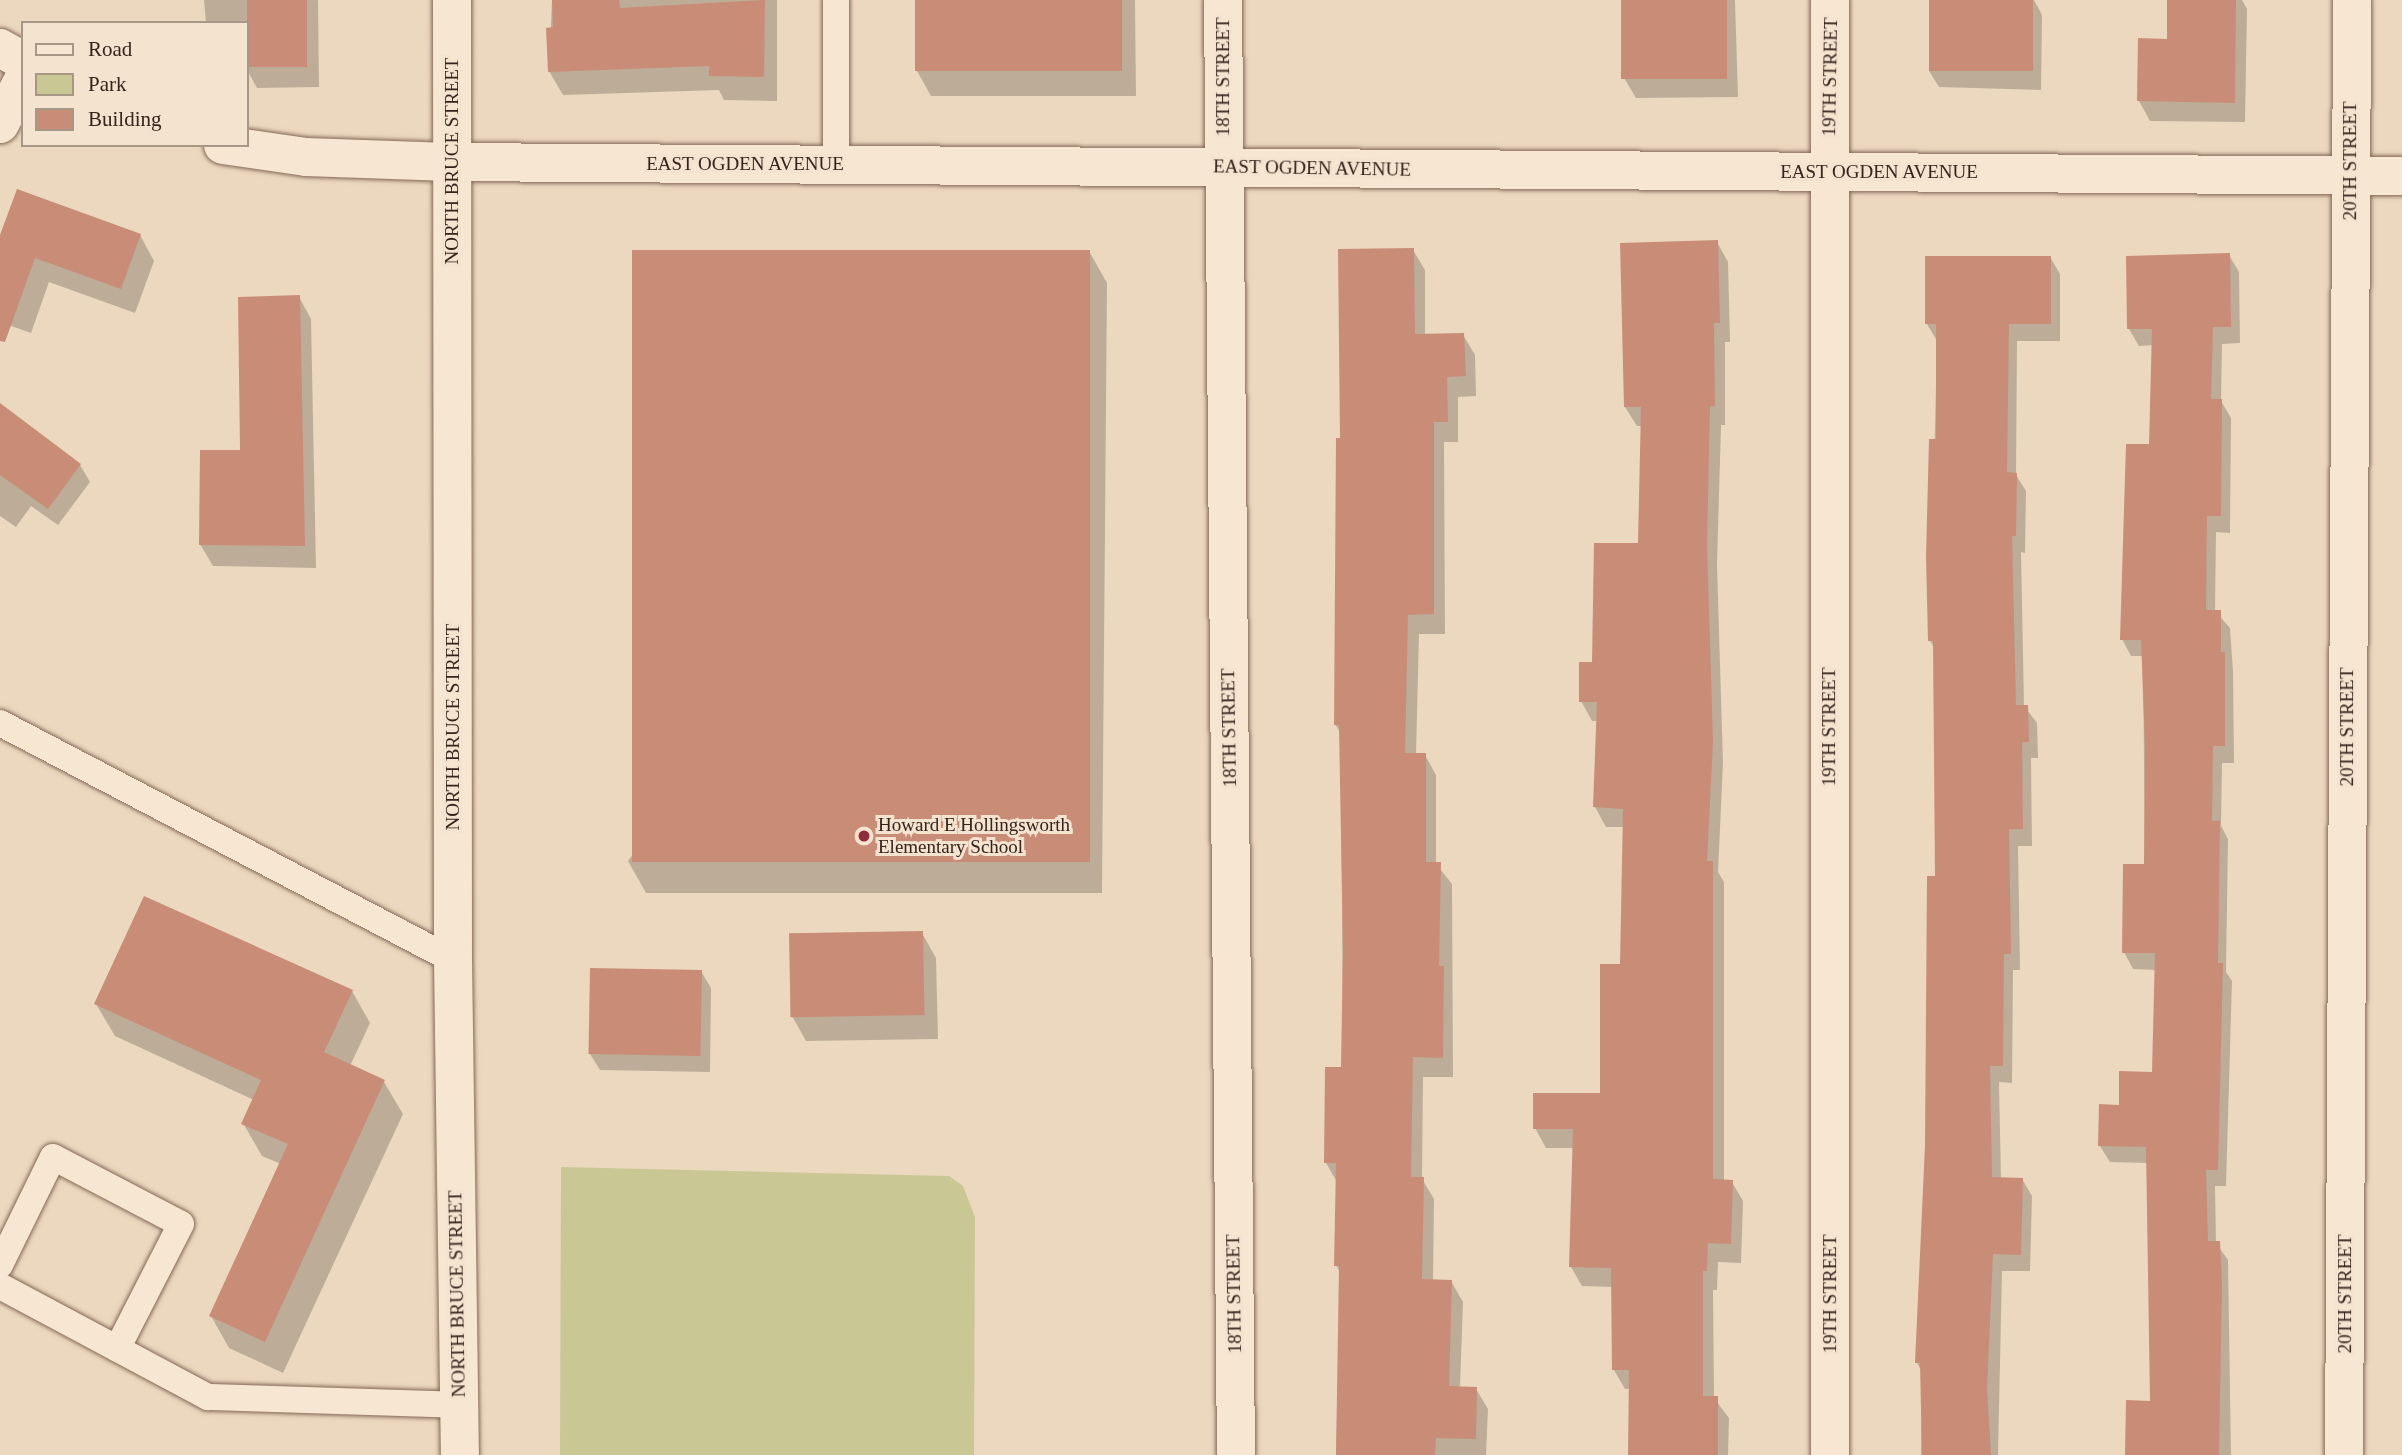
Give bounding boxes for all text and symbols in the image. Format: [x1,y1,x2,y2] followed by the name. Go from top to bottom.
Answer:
[1818,17,1842,137] street label: 19TH STREET
[1212,18,1234,136] street label: 18TH STREET
[21,21,248,147] legend
[88,37,132,61] text: Road
[441,58,463,264] street label: NORTH BRUCE STREET
[88,72,127,96] text: Park
[2339,102,2361,220] street label: 20TH STREET
[88,107,162,131] text: Building
[645,153,845,175] street label: EAST OGDEN AVENUE
[1212,155,1412,181] street label: EAST OGDEN AVENUE
[1779,161,1979,183] street label: EAST OGDEN AVENUE
[442,624,464,830] street label: NORTH BRUCE STREET
[1217,668,1241,788] street label: 18TH STREET
[1818,668,1840,786] street label: 19TH STREET
[2336,668,2358,786] street label: 20TH STREET
[878,814,1070,858] place label: Howard E Hollingsworth Elementary School
[856,828,872,844] marker: Howard E Hollingsworth Elementary School
[444,1190,470,1398] street label: NORTH BRUCE STREET
[1222,1234,1246,1354] street label: 18TH STREET
[1819,1235,1841,1353] street label: 19TH STREET
[2334,1235,2356,1353] street label: 20TH STREET

